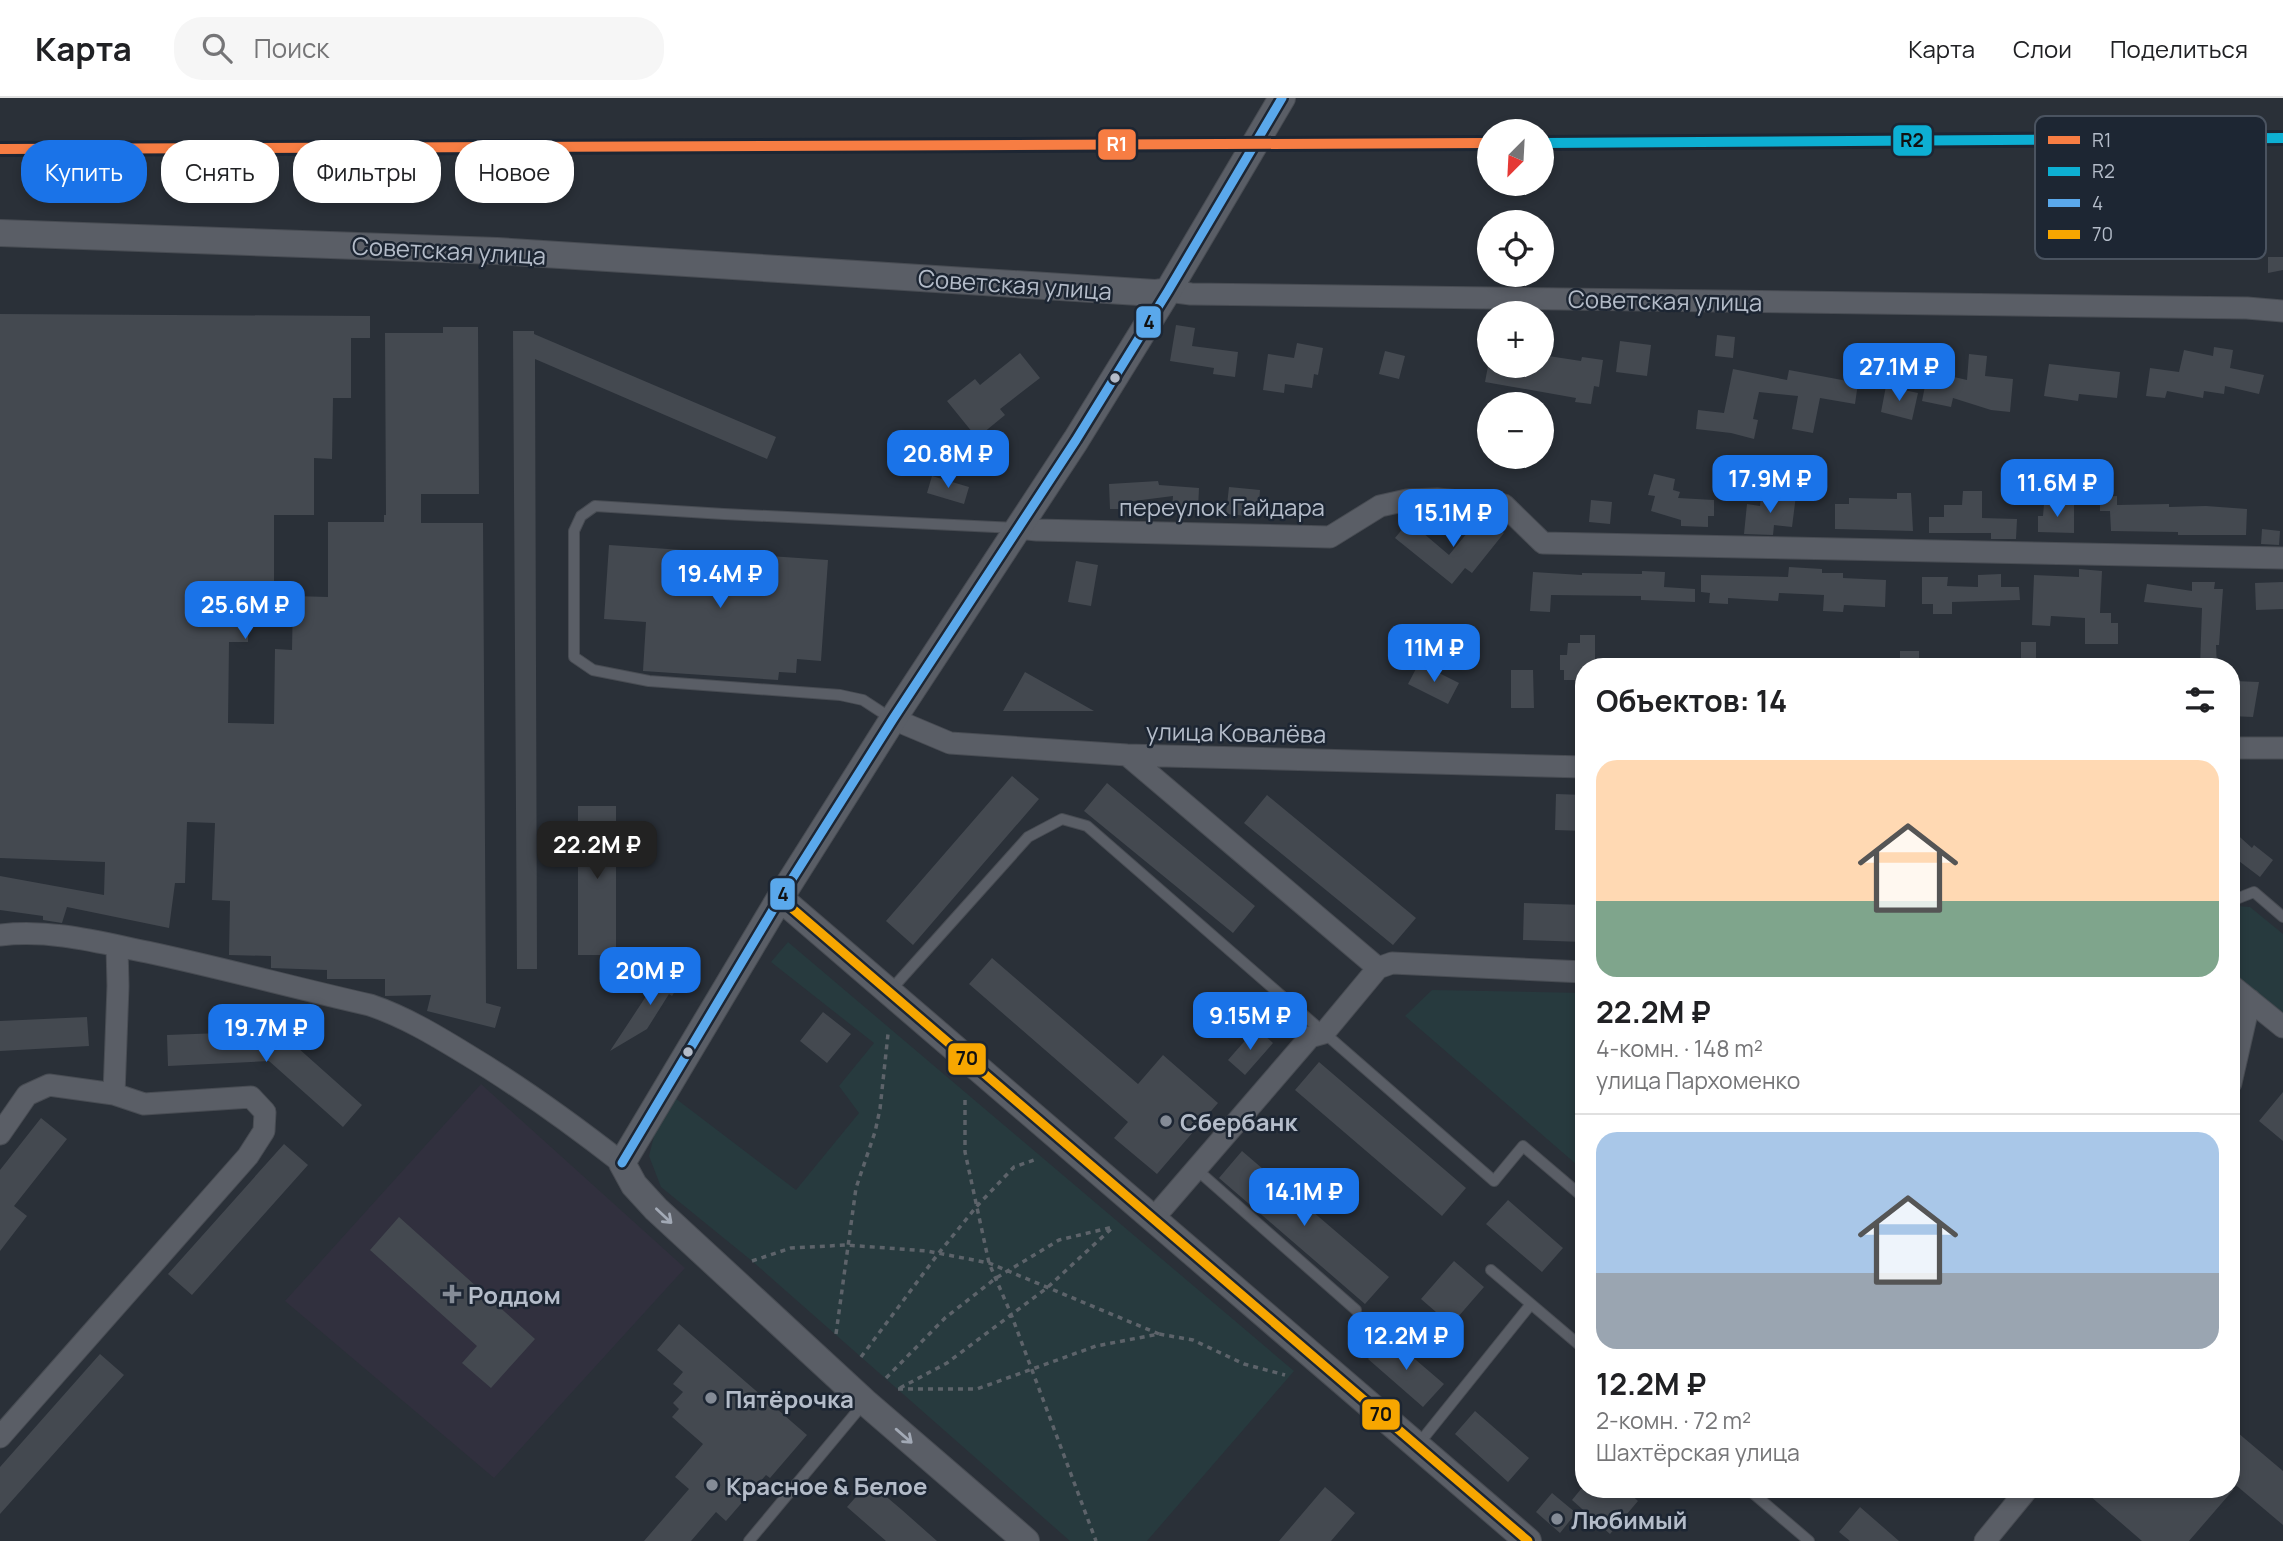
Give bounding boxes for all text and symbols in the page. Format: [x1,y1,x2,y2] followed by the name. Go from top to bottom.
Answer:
[174,17,664,80] search box
[35,26,132,71] text: Карта
[198,29,236,67] icon: search
[254,30,329,66] text: Поиск
[1908,32,1975,65] text: Карта
[2013,32,2072,65] text: Слои
[2110,32,2248,65] text: Поделиться
[2035,116,2266,259] legend
[1477,119,1554,196] north arrow
[1477,119,1554,469] map controls
[1892,124,1933,157] line badge: R2
[1900,127,1924,153] text: R2
[2092,127,2111,153] text: R1
[1097,128,1137,161] line badge: R1
[1107,131,1127,157] text: R1
[21,140,147,203] chip: Купить
[161,140,279,203] chip: Снять
[293,140,441,203] chip: Фильтры
[455,140,574,203] chip: Новое
[2092,158,2115,184] text: R2
[2092,190,2103,216] text: 4
[1477,210,1554,287] button: locate
[2092,221,2113,247] text: 70
[351,228,547,272] street label: Советская улица
[917,261,1113,307] street label: Советская улица
[1568,282,1762,318] street label: Советская улица
[1477,301,1554,378] button: +
[1135,305,1162,339] line badge: 4
[1143,309,1155,335] text: 4
[1834,344,1964,403] pin: 27.1M ₽
[1859,350,1939,382] text: 27.1M ₽
[1108,371,1122,385] unlabelled marker
[1477,392,1554,469] button: −
[883,430,1013,490] pin: 20.8M ₽
[903,437,993,469] text: 20.8M ₽
[1705,456,1835,515] pin: 17.9M ₽
[1992,460,2122,519] pin: 11.6M ₽
[1728,462,1812,494] text: 17.9M ₽
[2017,466,2097,498] text: 11.6M ₽
[1119,490,1325,523] street label: переулок Гайдара
[1388,490,1518,549] pin: 15.1M ₽
[1414,496,1492,528] text: 15.1M ₽
[655,550,785,610] pin: 19.4M ₽
[677,557,763,589] text: 19.4M ₽
[180,582,310,641] pin: 25.6M ₽
[201,588,289,620] text: 25.6M ₽
[1385,624,1483,684] pin: 11M ₽
[1404,631,1464,663] text: 11M ₽
[1596,680,1787,721] text: Объектов: 14
[2181,681,2219,719] icon: filters
[1146,714,1326,750] street label: улица Ковалёва
[1845,805,1971,931] icon: home
[532,822,662,881] pin: 22.2M ₽
[553,828,641,860] text: 22.2M ₽
[769,877,796,911] line badge: 4
[777,881,789,907] text: 4
[601,948,699,1007] pin: 20M ₽
[616,954,684,986] text: 20M ₽
[1596,991,1711,1032] text: 22.2M ₽
[1185,992,1315,1052] pin: 9.15M ₽
[1209,999,1291,1031] text: 9.15M ₽
[201,1004,331,1064] pin: 19.7M ₽
[224,1011,308,1043] text: 19.7M ₽
[1596,1032,1763,1064] text: 4-комн. · 148 m²
[947,1042,987,1076] line badge: 70
[681,1045,695,1059] unlabelled marker
[956,1045,978,1071] text: 70
[1596,1064,1800,1096] text: улица Пархоменко
[1180,1105,1298,1138] place label: Сбербанк
[1158,1113,1174,1129] marker: Сбербанк
[1239,1168,1369,1228] pin: 14.1M ₽
[1265,1175,1343,1207] text: 14.1M ₽
[1845,1177,1971,1303] icon: home
[655,1208,672,1225] one-way arrow
[468,1278,561,1311] place label: Роддом
[442,1284,462,1304] marker: Роддом
[1341,1312,1471,1372] pin: 12.2M ₽
[1364,1319,1448,1351] text: 12.2M ₽
[1596,1363,1706,1404] text: 12.2M ₽
[725,1382,854,1415] place label: Пятёрочка
[703,1390,719,1406] marker: Пятёрочка
[1361,1398,1401,1431] line badge: 70
[1370,1401,1392,1427] text: 70
[1596,1404,1751,1436] text: 2-комн. · 72 m²
[895,1428,913,1444] one-way arrow
[1596,1436,1800,1468] text: Шахтёрская улица
[726,1469,927,1502] place label: Красное & Белое
[704,1477,720,1493] marker: Красное & Белое
[1571,1503,1687,1536] place label: Любимый
[1549,1511,1565,1527] marker: Любимый

